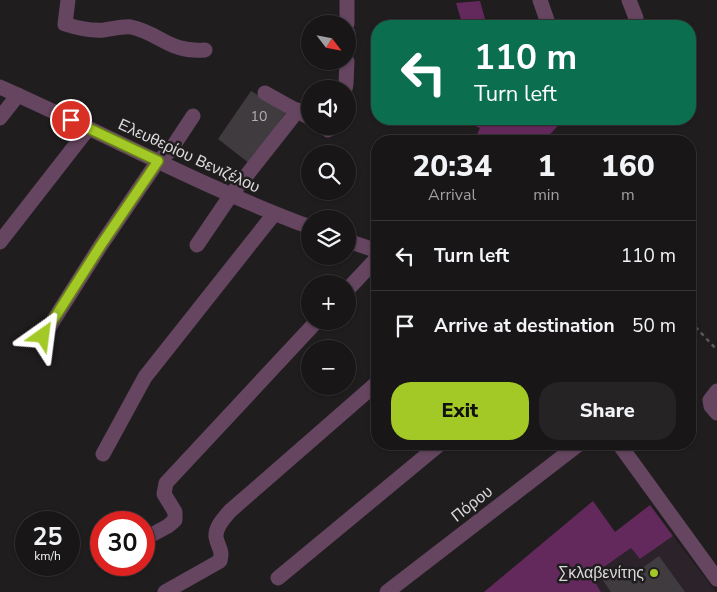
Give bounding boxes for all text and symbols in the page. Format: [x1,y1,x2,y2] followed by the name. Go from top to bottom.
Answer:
[301,15,356,70] north arrow
[301,15,356,395] map controls
[474,34,577,81] text: 110 m
[391,40,456,105] icon: left
[474,79,557,109] text: Turn left
[301,80,356,135] button: sound
[50,99,92,141] pin
[57,106,85,134] icon: arrive
[251,107,267,126] house number: 10
[115,113,263,199] street label: Ελευθερίου Βενιζέλου
[301,145,356,200] button: search
[412,146,492,187] text: 20:34
[537,146,555,187] text: 1
[601,146,655,187] text: 160
[428,184,476,206] text: Arrival
[533,184,560,206] text: min
[621,184,635,206] text: m
[301,210,356,265] button: layers
[391,242,419,270] icon: left
[434,243,509,269] text: Turn left
[621,243,676,269] text: 110 m
[301,275,356,330] button: +
[16,309,68,361] position arrow
[391,312,419,340] icon: arrive
[434,313,615,339] text: Arrive at destination
[632,313,676,339] text: 50 m
[301,340,356,395] button: −
[391,382,529,440] button: Exit
[539,382,676,440] button: Share
[447,481,497,527] street label: Πόρου
[90,511,155,576] speed limit sign: 30
[32,520,63,554] text: 25
[34,548,61,564] text: km/h
[559,562,644,584] place label: Σκλαβενίτης
[648,567,660,579] marker: Σκλαβενίτης

